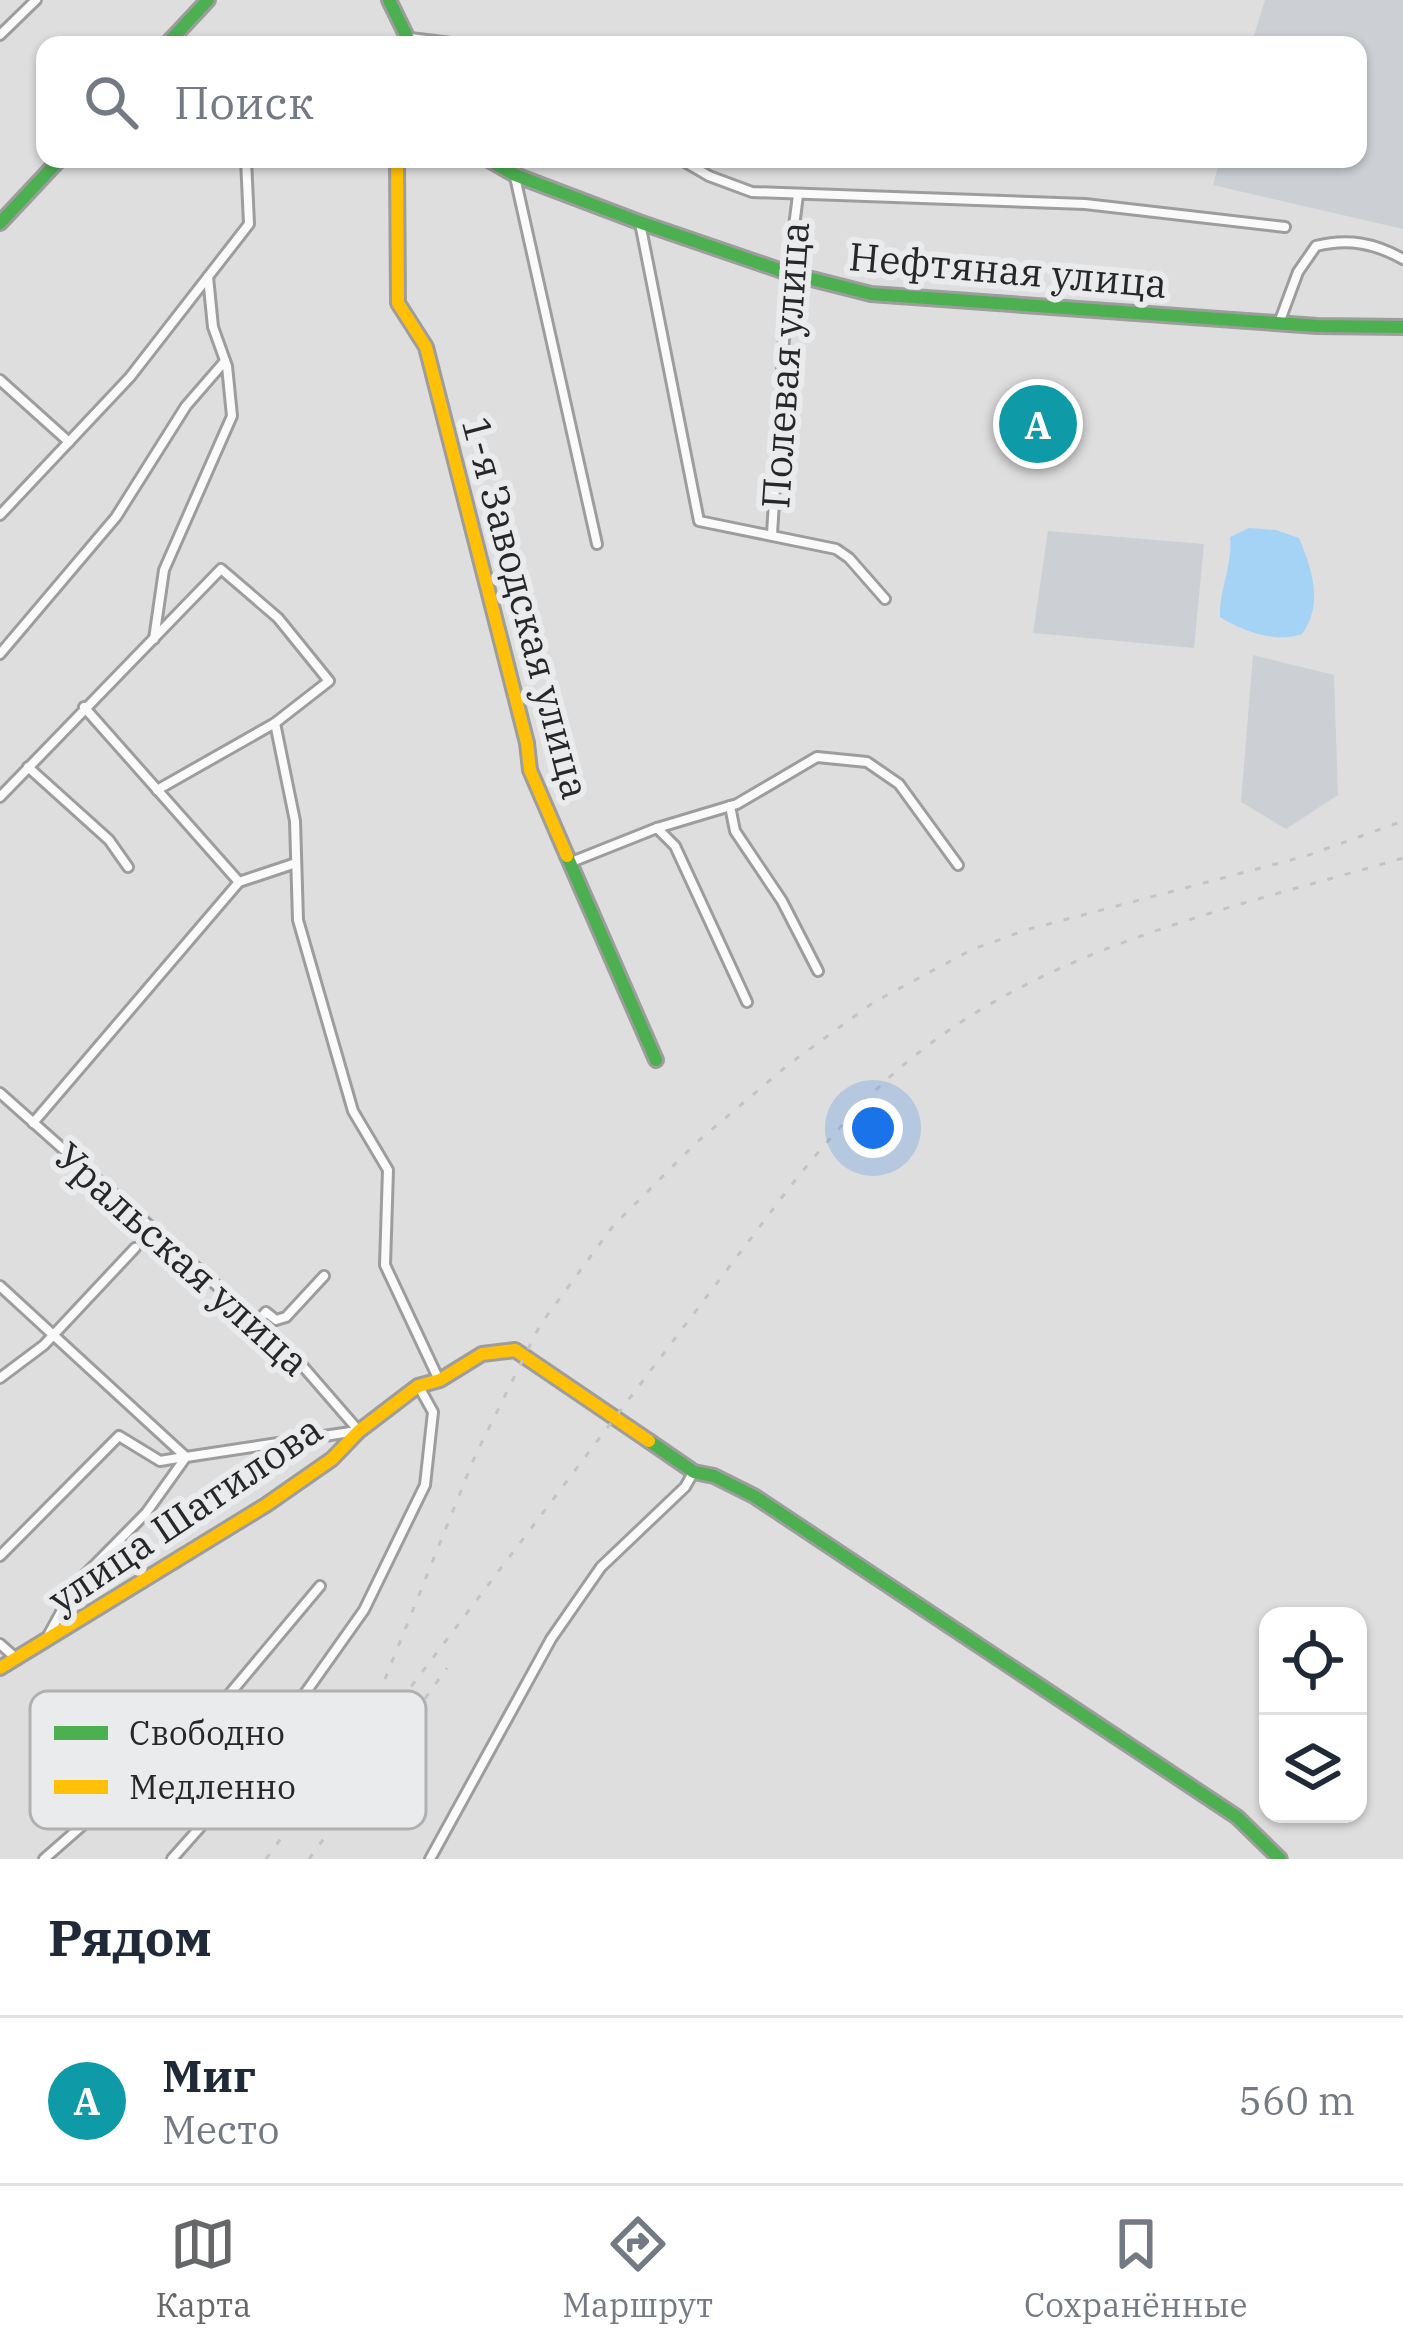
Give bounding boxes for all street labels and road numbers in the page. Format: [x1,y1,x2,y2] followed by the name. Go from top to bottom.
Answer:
[749,220,820,510] street label: Полевая улица
[847,230,1169,309] street label: Нефтяная улица
[451,411,602,804] street label: 1-я Заводская улица
[44,1131,320,1386] street label: Уральская улица
[38,1403,331,1624] street label: улица Шатилова

